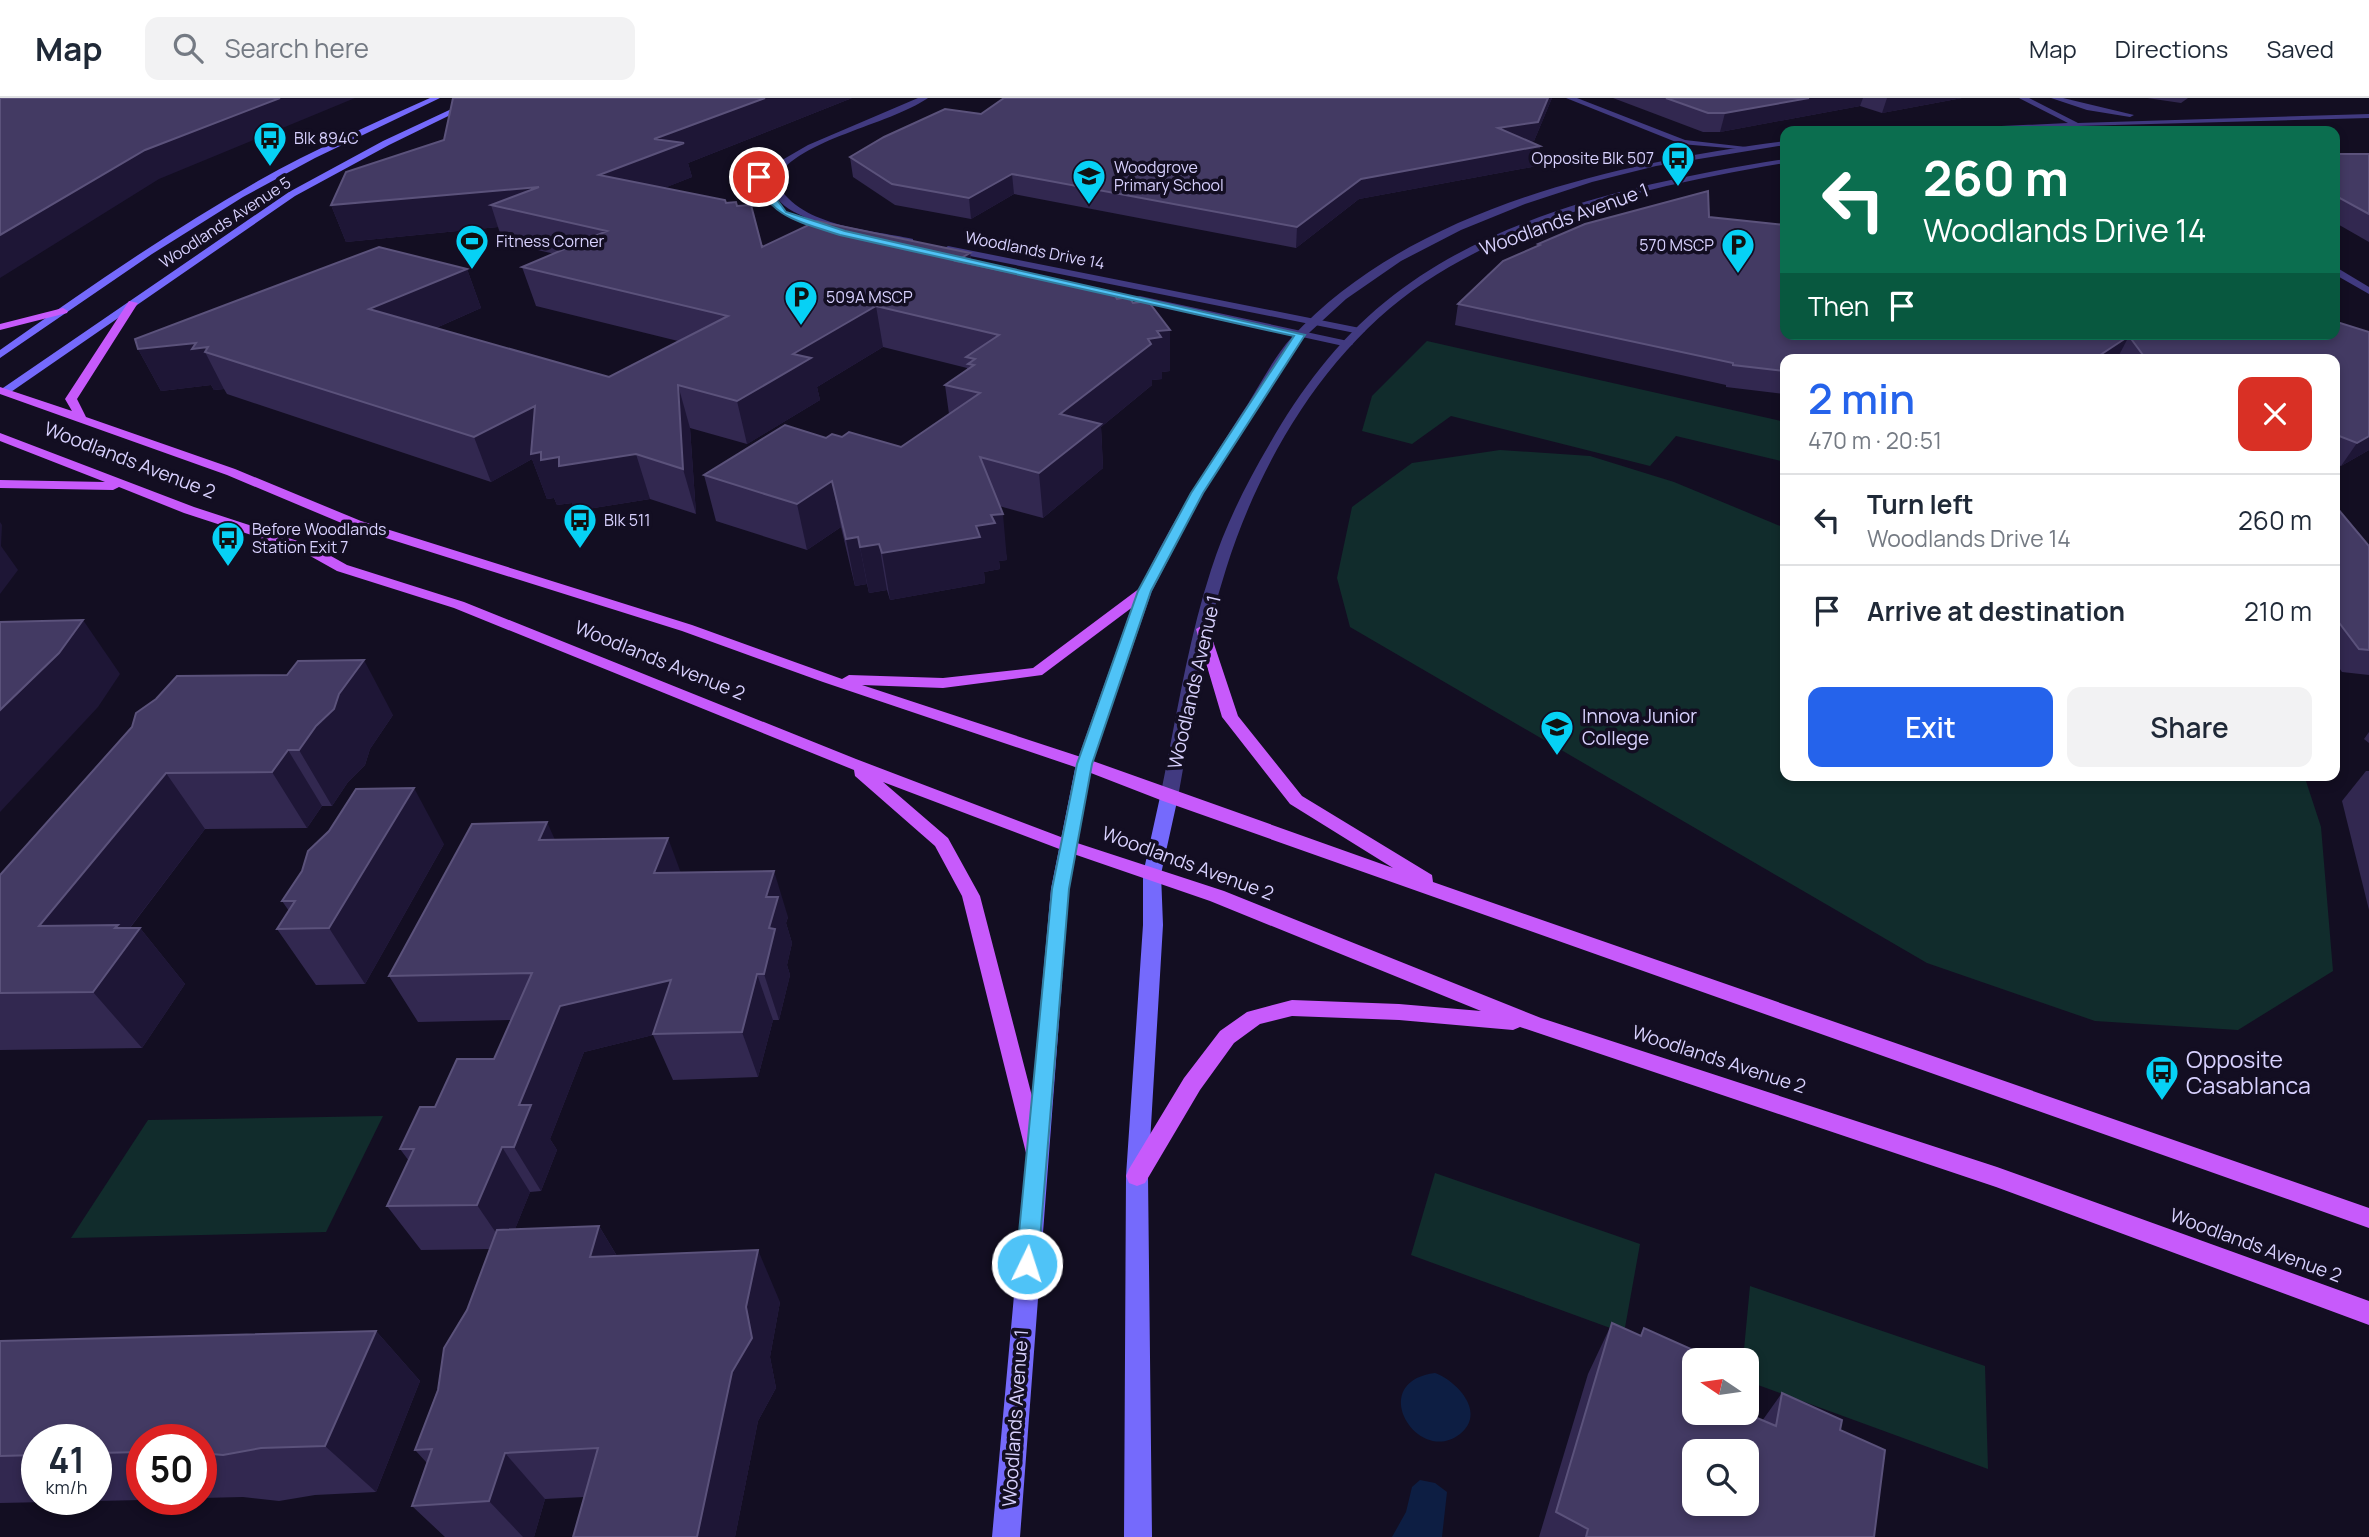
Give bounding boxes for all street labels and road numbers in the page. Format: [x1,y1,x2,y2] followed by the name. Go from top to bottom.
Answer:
[155,171,295,273] street label: Woodlands Avenue 5
[1476,176,1652,262] street label: Woodlands Avenue 1
[963,226,1107,274] street label: Woodlands Drive 14
[41,415,219,505] street label: Woodlands Avenue 2
[1161,592,1227,772] street label: Woodlands Avenue 1
[571,614,749,706] street label: Woodlands Avenue 2
[1098,820,1278,906] street label: Woodlands Avenue 2
[1629,1019,1809,1099] street label: Woodlands Avenue 2
[2166,1202,2346,1288] street label: Woodlands Avenue 2
[996,1328,1034,1508] street label: Woodlands Avenue 1

